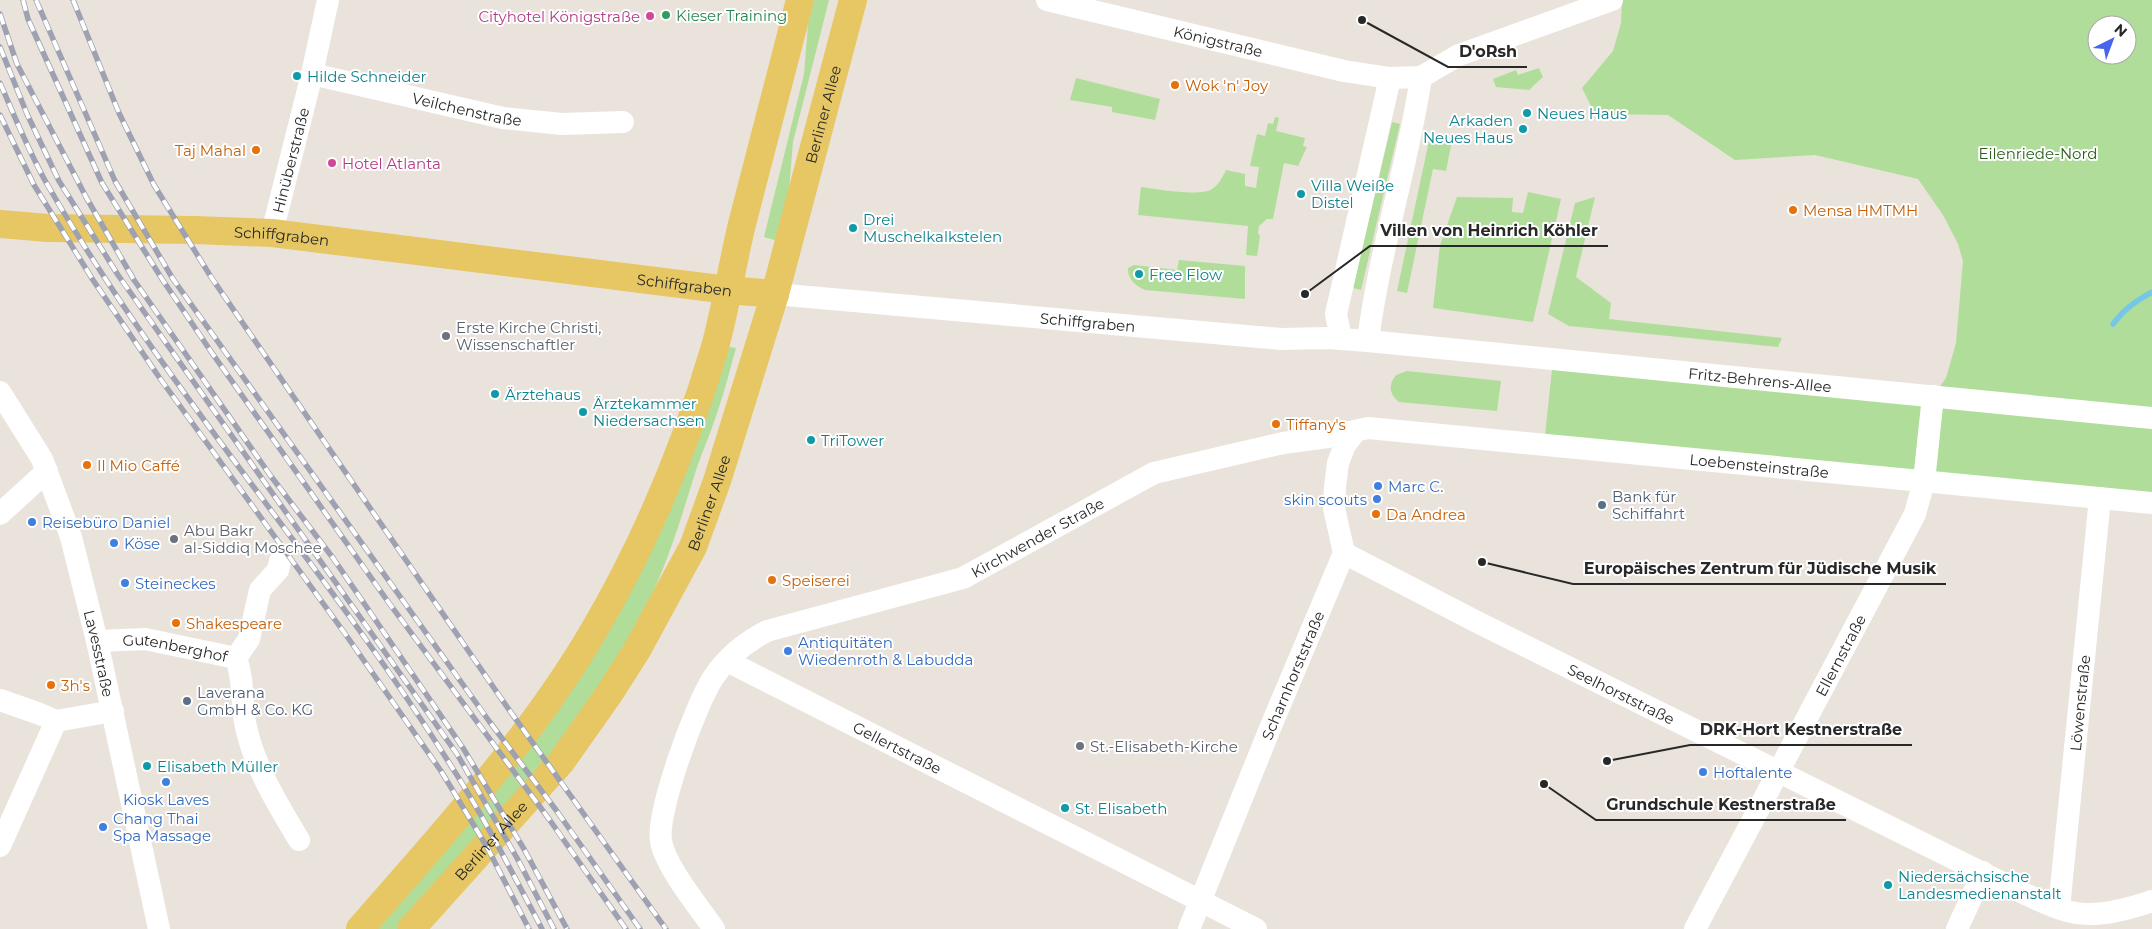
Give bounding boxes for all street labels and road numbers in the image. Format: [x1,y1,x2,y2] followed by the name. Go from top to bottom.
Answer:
[1172,21,1265,61] street label: Königstraße
[801,63,845,165] street label: Berliner Allee
[411,88,523,129] street label: Veilchenstraße
[268,105,313,215] street label: Hinüberstraße
[234,222,330,250] street label: Schiffgraben
[636,269,733,300] street label: Schiffgraben
[1039,308,1136,336] street label: Schiffgraben
[1687,363,1832,396] street label: Fritz-Behrens-Allee
[1689,449,1830,482] street label: Loebensteinstraße
[683,452,734,553] street label: Berliner Allee
[967,493,1107,581] street label: Kirchwender Straße
[80,608,118,699] street label: Lavesstraße
[1257,608,1328,743] street label: Scharnhorststraße
[1811,611,1870,699] street label: Ellernstraße
[122,630,230,666] street label: Gutenberghof
[2065,654,2094,752] street label: Löwenstraße
[1565,659,1678,728] street label: Seelhorststraße
[850,717,945,778] street label: Gellertstraße
[450,797,531,884] street label: Berliner Allee

